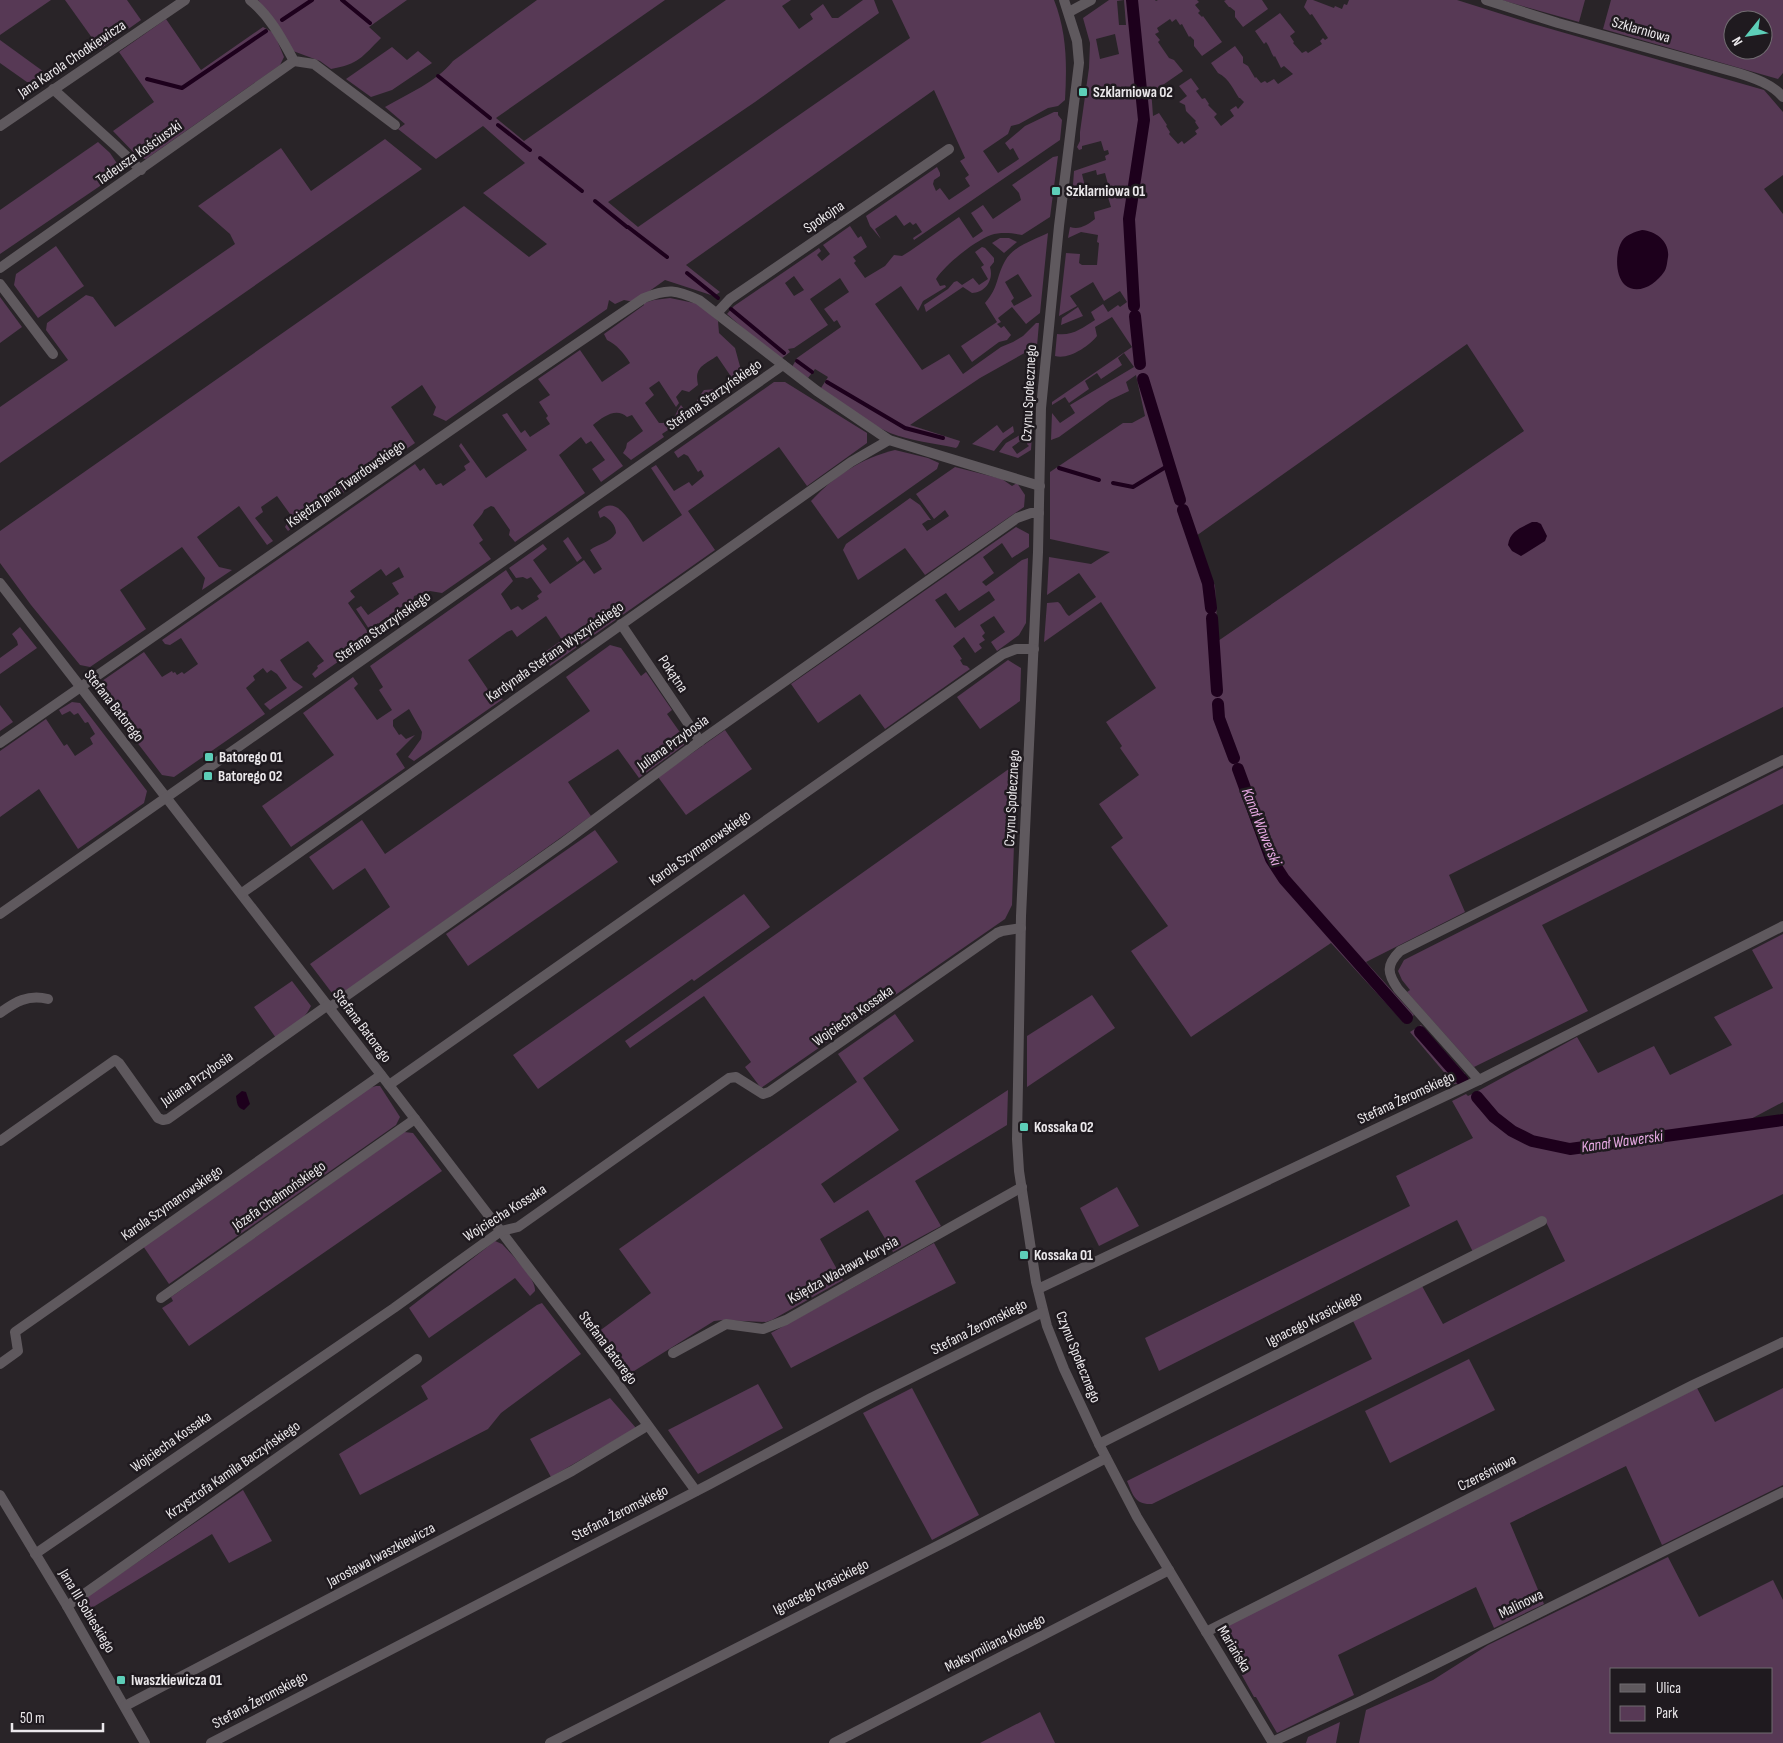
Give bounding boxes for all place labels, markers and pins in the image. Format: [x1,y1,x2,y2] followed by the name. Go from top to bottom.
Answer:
[1093,83,1173,102] place label: Szklarniowa 02
[1077,86,1089,98] marker: Szklarniowa 02
[1066,182,1145,201] place label: Szklarniowa 01
[1050,185,1062,197] marker: Szklarniowa 01
[219,748,283,767] place label: Batorego 01
[203,751,215,763] marker: Batorego 01
[218,767,282,786] place label: Batorego 02
[202,770,214,782] marker: Batorego 02
[1034,1118,1094,1137] place label: Kossaka 02
[1018,1121,1030,1133] marker: Kossaka 02
[1034,1246,1093,1265] place label: Kossaka 01
[1018,1249,1030,1261] marker: Kossaka 01
[131,1671,222,1690] place label: Iwaszkiewicza 01
[115,1674,127,1686] marker: Iwaszkiewicza 01

